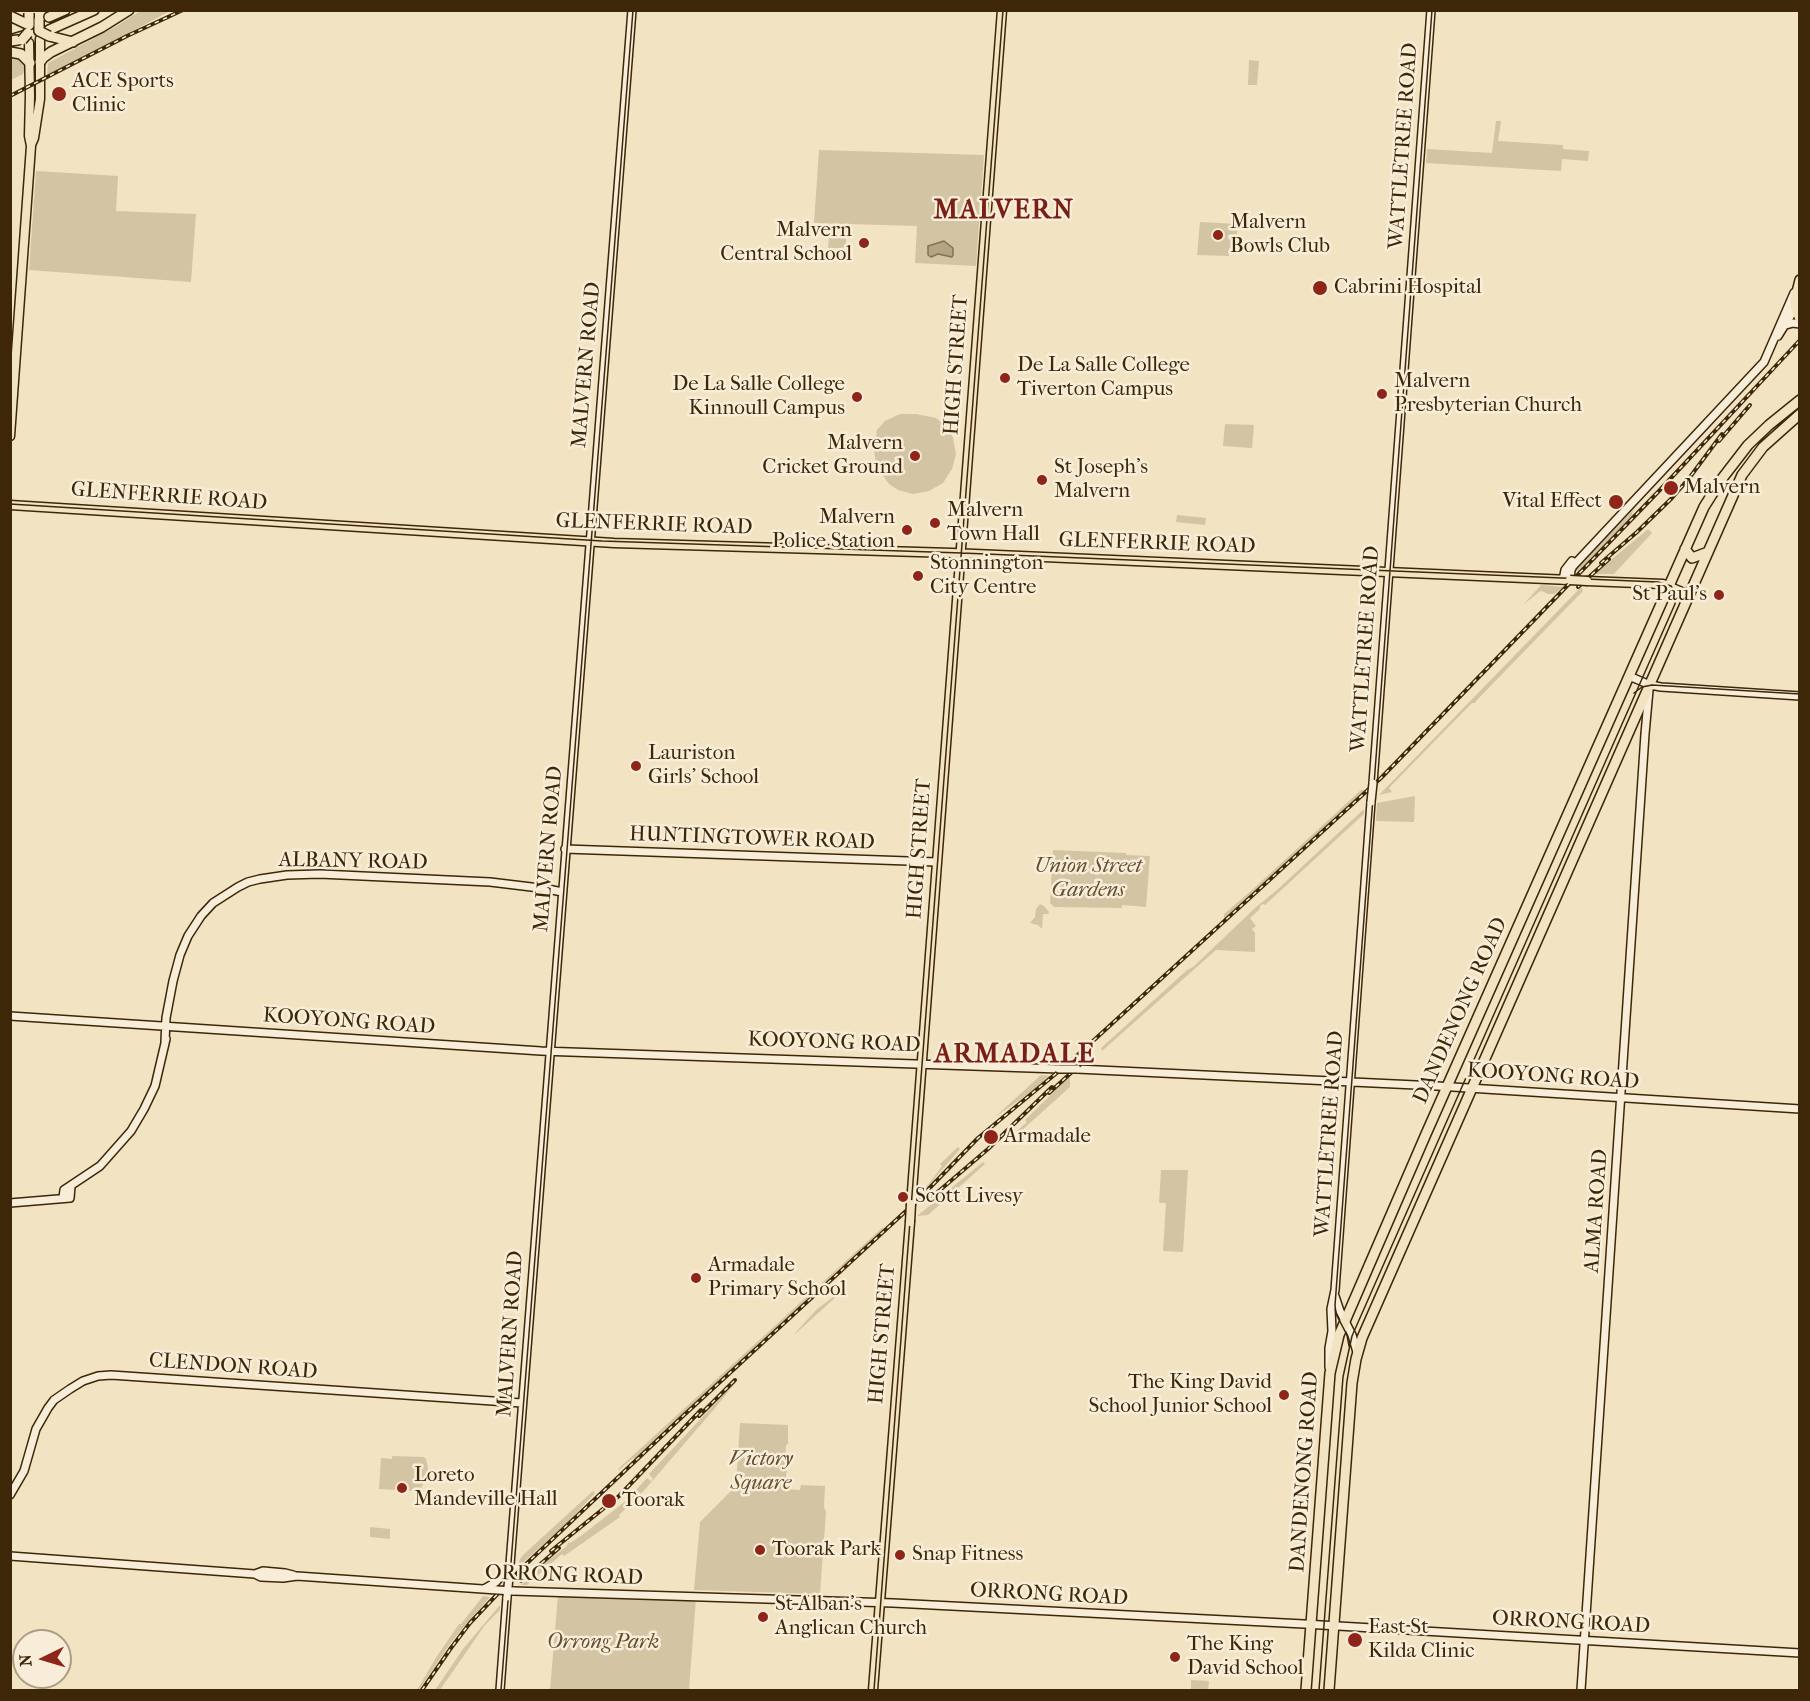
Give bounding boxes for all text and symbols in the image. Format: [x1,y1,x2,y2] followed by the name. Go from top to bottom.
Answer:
[1384,42,1424,250] street label: WATTLETREE ROAD
[72,69,174,119] place label: ACE Sports Clinic
[50,85,68,103] marker: ACE Sports Clinic
[933,195,1075,227] district label: MALVERN
[1230,210,1330,260] place label: Malvern Bowls Club
[720,218,852,268] place label: Malvern Central School
[1211,228,1225,242] marker: Malvern Bowls Club
[857,236,871,250] marker: Malvern Central School
[1334,275,1482,301] place label: Cabrini Hospital
[1311,279,1329,297] marker: Cabrini Hospital
[567,281,607,449] street label: MALVERN ROAD
[940,294,974,436] street label: HIGH STREET
[1017,353,1190,403] place label: De La Salle College Tiverton Campus
[1394,369,1582,419] place label: Malvern Presbyterian Church
[998,371,1012,385] marker: De La Salle College Tiverton Campus
[672,372,845,422] place label: De La Salle College Kinnoull Campus
[1375,387,1389,401] marker: Malvern Presbyterian Church
[850,390,864,404] marker: De La Salle College Kinnoull Campus
[762,431,903,481] place label: Malvern Cricket Ground
[908,449,922,463] marker: Malvern Cricket Ground
[1054,455,1148,505] place label: St Joseph's Malvern
[1035,473,1049,487] marker: St Joseph's Malvern
[1684,475,1760,501] place label: Malvern
[70,478,268,516] street label: GLENFERRIE ROAD
[1662,479,1680,497] marker: Malvern
[1502,489,1602,515] place label: Vital Effect
[1607,493,1625,511] marker: Vital Effect
[947,498,1040,548] place label: Malvern Town Hall
[772,505,895,555] place label: Malvern Police Station
[555,509,753,541] street label: GLENFERRIE ROAD
[928,516,942,530] marker: Malvern Town Hall
[900,523,914,537] marker: Malvern Police Station
[1058,528,1256,560] street label: GLENFERRIE ROAD
[1346,545,1386,753] street label: WATTLETREE ROAD
[930,551,1043,601] place label: Stonnington City Centre
[911,569,925,583] marker: Stonnington City Centre
[1632,582,1707,608] place label: St Paul's
[1712,588,1726,602] marker: St Paul's
[648,741,759,791] place label: Lauriston Girls' School
[629,759,643,773] marker: Lauriston Girls' School
[529,765,569,933] street label: MALVERN ROAD
[903,778,937,920] street label: HIGH STREET
[629,822,875,856] street label: HUNTINGTOWER ROAD
[278,848,428,876] street label: ALBANY ROAD
[1034,854,1142,904] park label: Union Street Gardens
[1409,914,1513,1108] street label: DANDENONG ROAD
[262,1003,436,1041] street label: KOOYONG ROAD
[747,1027,921,1059] street label: KOOYONG ROAD
[1310,1030,1350,1238] street label: WATTLETREE ROAD
[934,1039,1096,1071] district label: ARMADALE
[1466,1058,1640,1096] street label: KOOYONG ROAD
[1004,1124,1091,1150] place label: Armadale
[982,1128,1000,1146] marker: Armadale
[1580,1148,1614,1274] street label: ALMA ROAD
[915,1184,1023,1210] place label: Scott Livesy
[896,1190,910,1204] marker: Scott Livesy
[493,1250,529,1418] street label: MALVERN ROAD
[708,1253,846,1303] place label: Armadale Primary School
[864,1263,902,1405] street label: HIGH STREET
[689,1271,703,1285] marker: Armadale Primary School
[148,1349,318,1385] street label: CLENDON ROAD
[1089,1370,1272,1420] place label: The King David School Junior School
[1285,1371,1325,1573] street label: DANDENONG ROAD
[1277,1388,1291,1402] marker: The King David School Junior School
[729,1447,793,1497] park label: Victory Square
[414,1463,558,1513] place label: Loreto Mandeville Hall
[395,1481,409,1495] marker: Loreto Mandeville Hall
[622,1488,685,1514] place label: Toorak
[600,1492,618,1510] marker: Toorak
[772,1537,881,1563] place label: Toorak Park
[912,1542,1023,1568] place label: Snap Fitness
[753,1543,767,1557] marker: Toorak Park
[893,1548,907,1562] marker: Snap Fitness
[485,1561,643,1591] street label: ORRONG ROAD
[969,1578,1129,1612] street label: ORRONG ROAD
[775,1592,927,1642] place label: St Alban's Anglican Church
[1491,1606,1651,1640] street label: ORRONG ROAD
[756,1610,770,1624] marker: St Alban's Anglican Church
[1368,1615,1474,1665] place label: East St Kilda Clinic
[12,1629,72,1689] north arrow
[547,1630,659,1656] park label: Orrong Park
[1346,1631,1364,1649] marker: East St Kilda Clinic
[1187,1632,1304,1682] place label: The King David School
[1168,1650,1182,1664] marker: The King David School
[16,1654,36,1667] text: N

